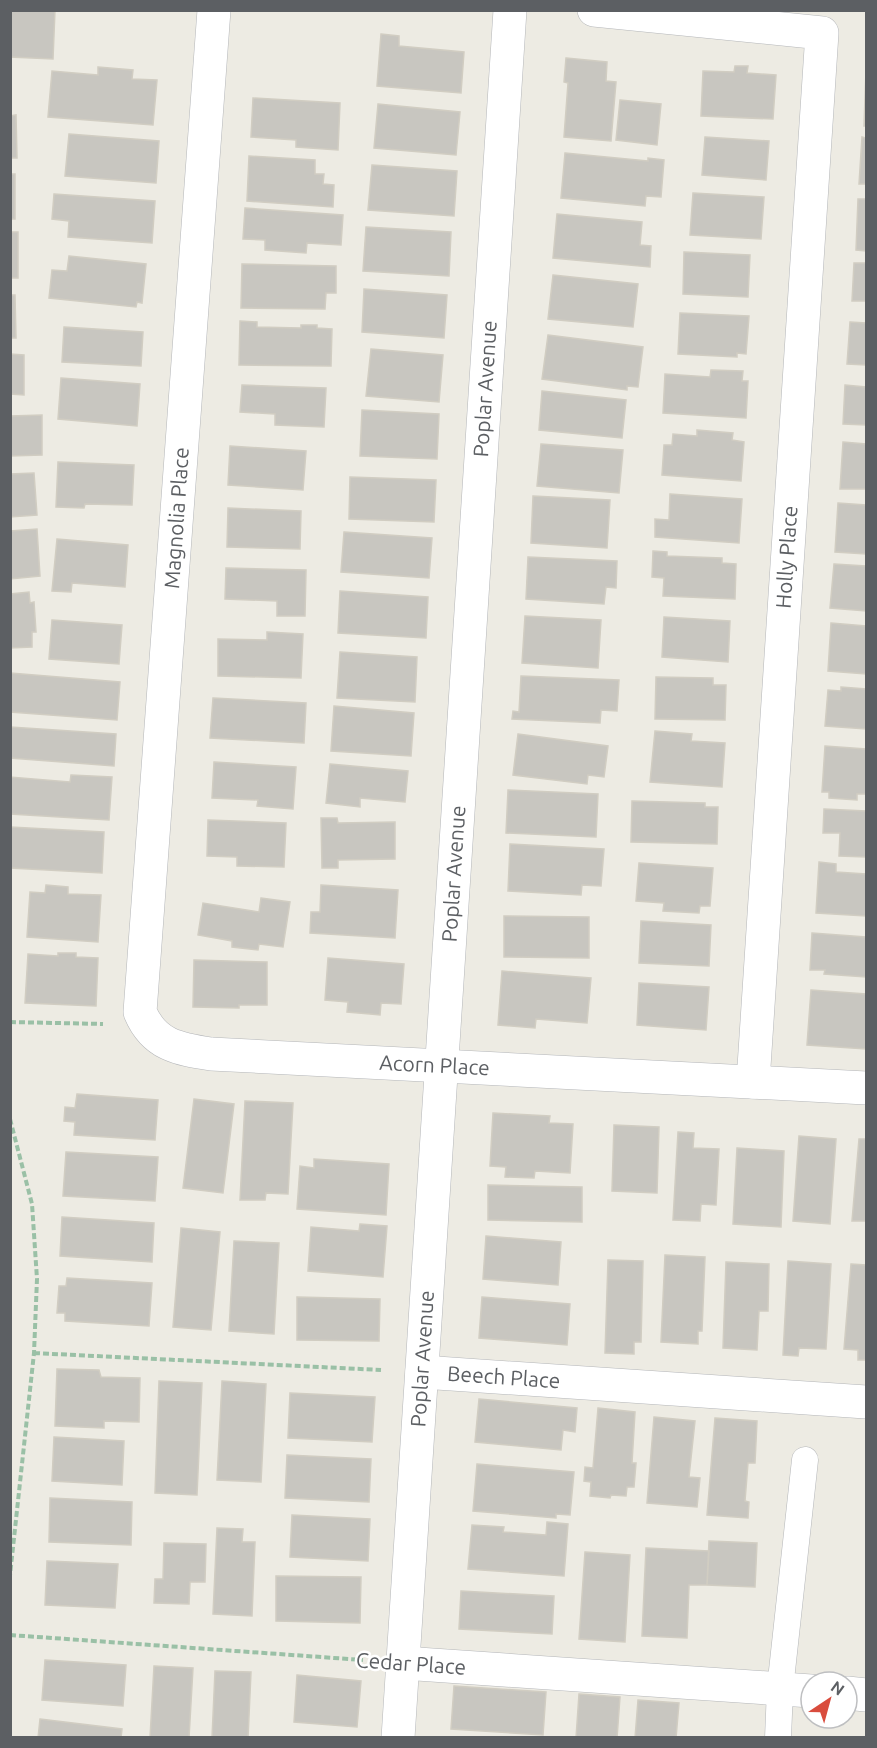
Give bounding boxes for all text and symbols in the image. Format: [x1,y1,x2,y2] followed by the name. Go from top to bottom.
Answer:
[468,320,501,458] street label: Poplar Avenue
[159,446,193,589] street label: Magnolia Place
[770,505,802,609] street label: Holly Place
[437,805,469,943] street label: Poplar Avenue
[379,1050,490,1079] street label: Acorn Place
[405,1290,438,1428] street label: Poplar Avenue
[447,1361,561,1392] street label: Beech Place
[355,1647,467,1679] street label: Cedar Place
[799,1670,859,1730] north arrow
[828,1677,848,1699] text: N

